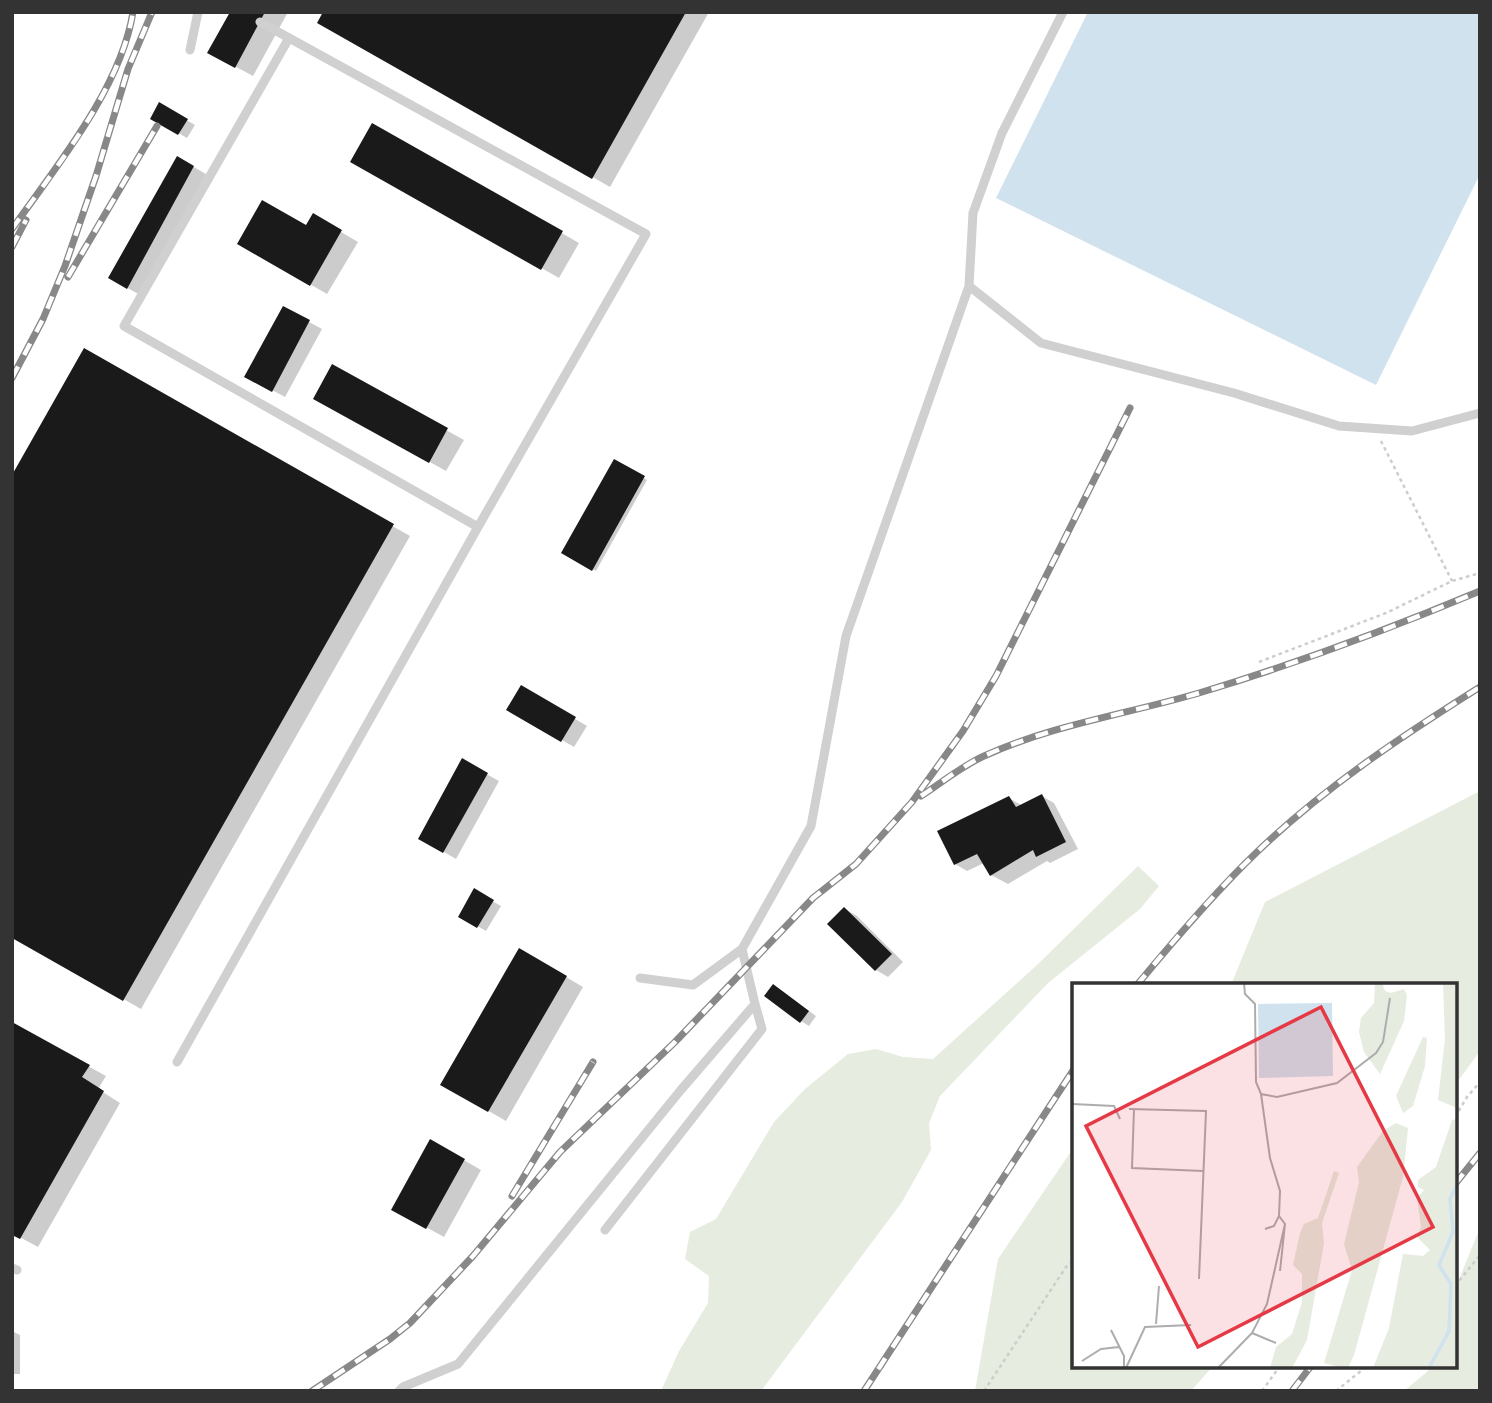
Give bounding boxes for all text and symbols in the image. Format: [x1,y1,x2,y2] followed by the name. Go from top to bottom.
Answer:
[1072,983,1457,1368] inset map

